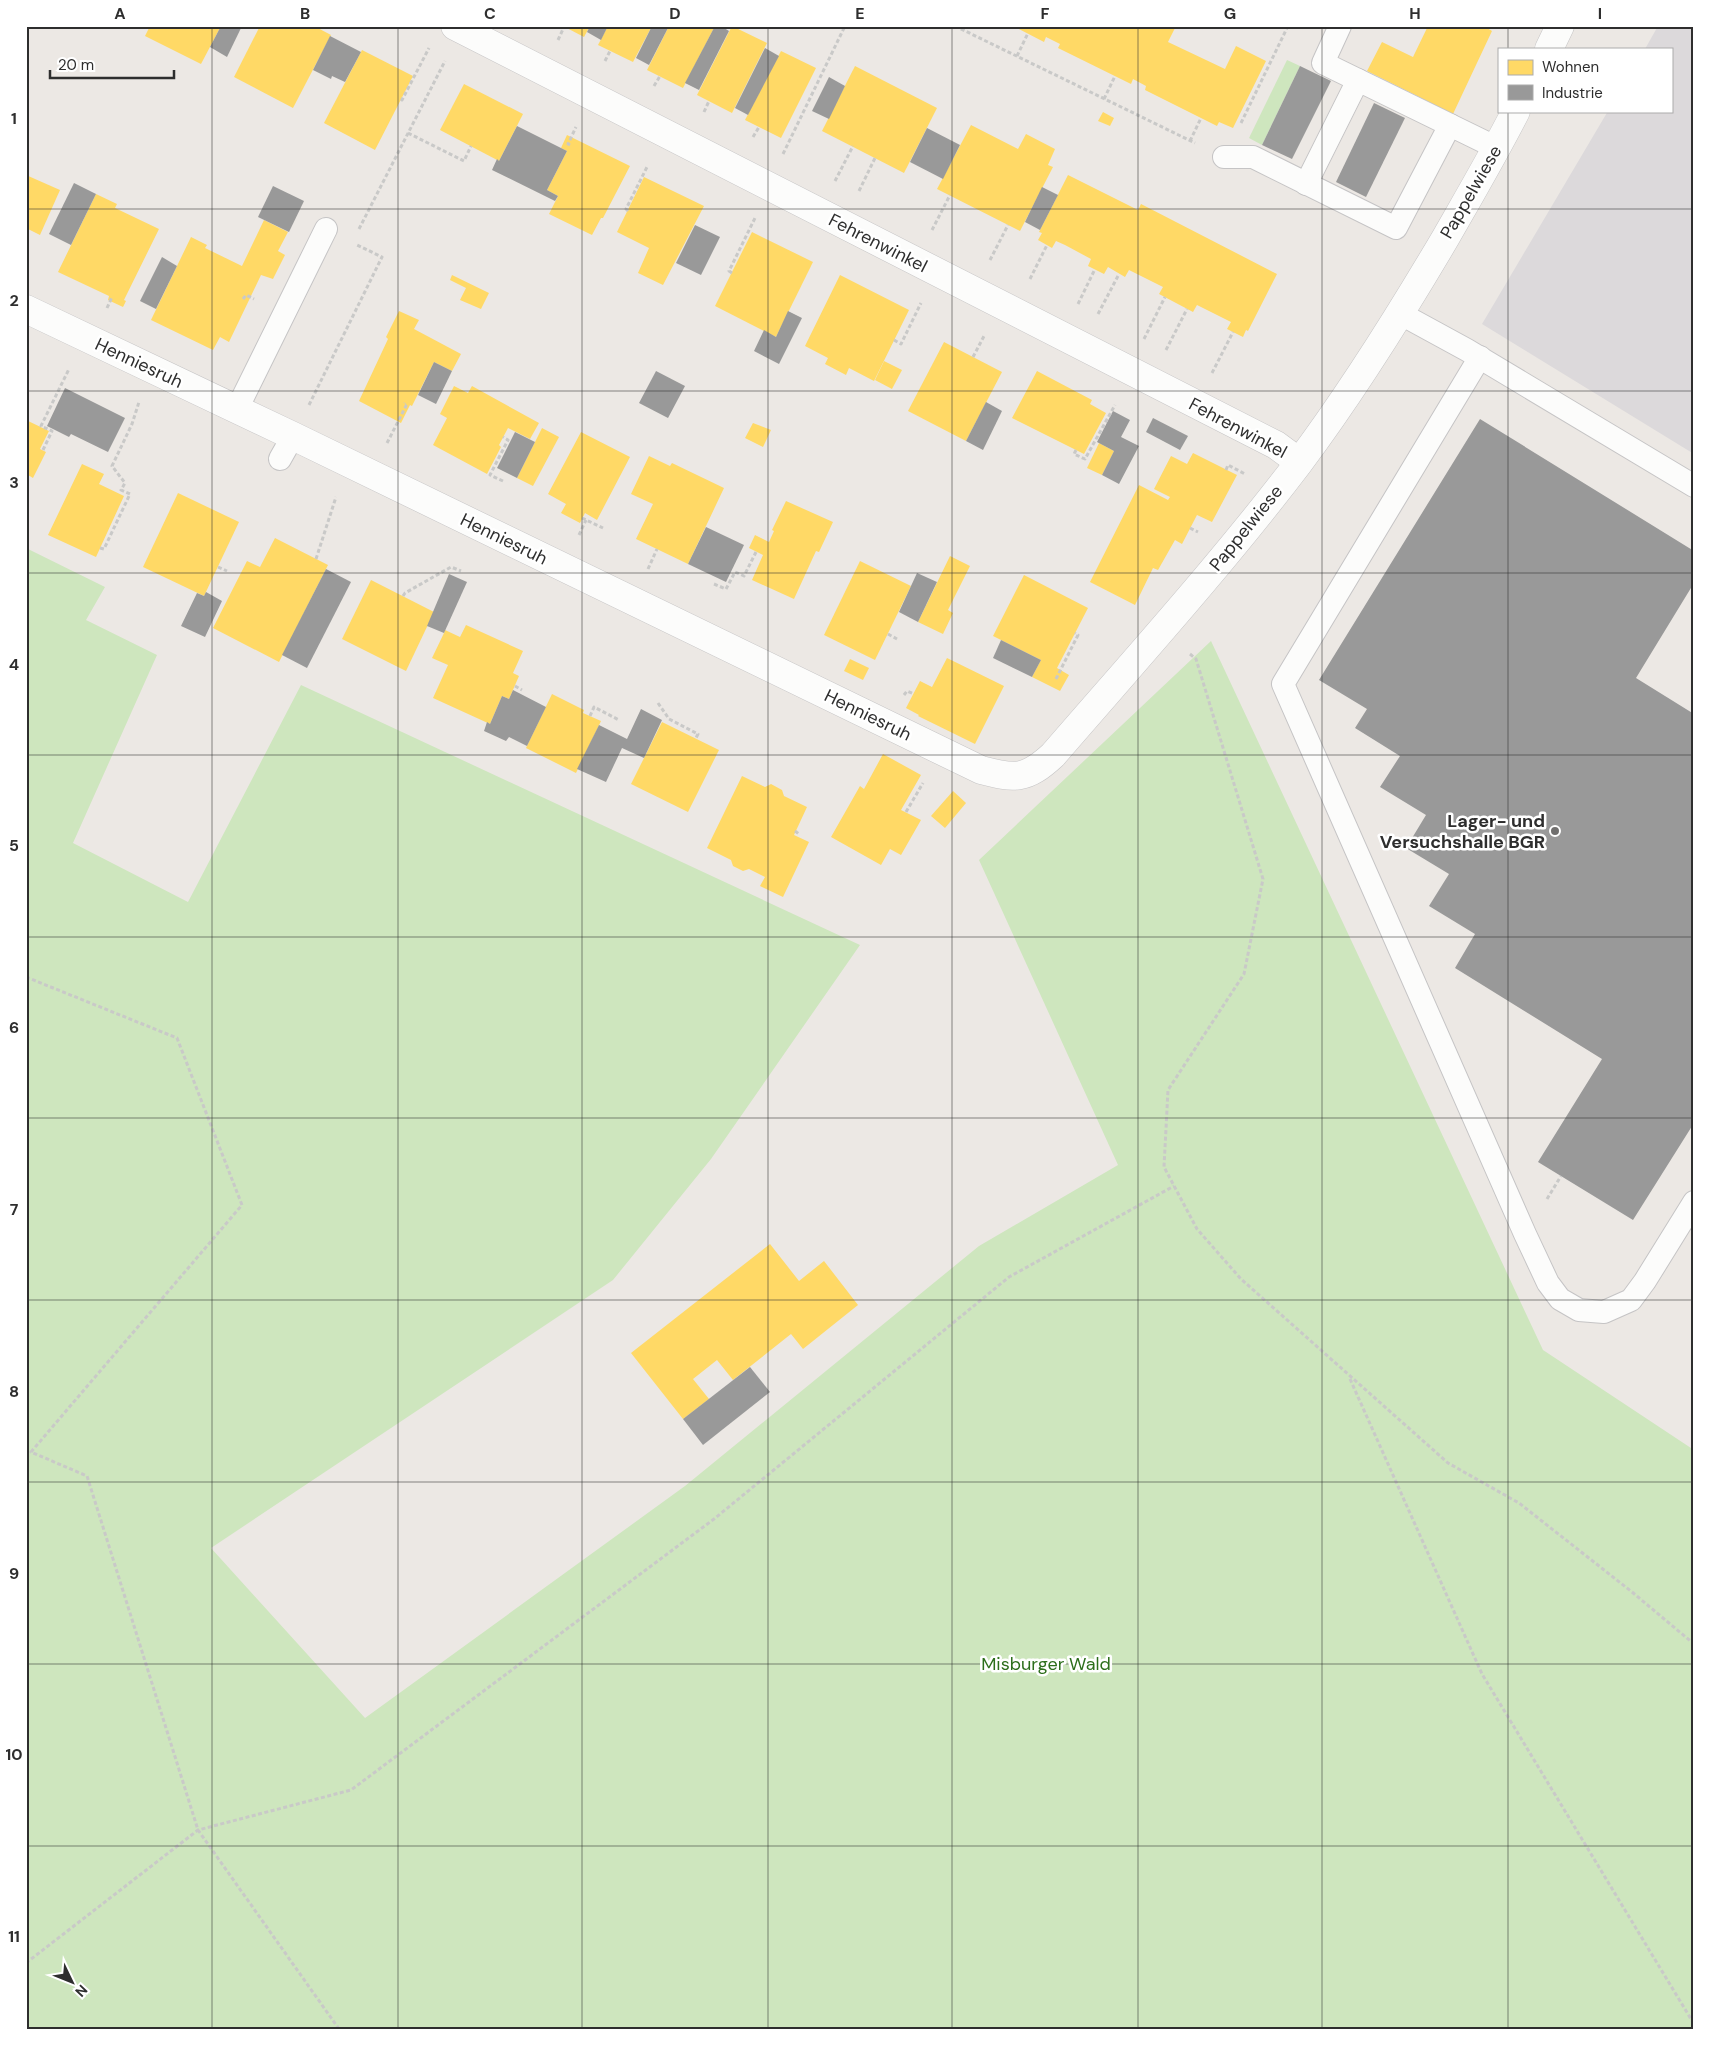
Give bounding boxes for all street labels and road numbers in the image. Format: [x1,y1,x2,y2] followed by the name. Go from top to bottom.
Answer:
[1435,141,1507,243] street label: Pappelwiese
[825,208,931,278] street label: Fehrenwinkel
[91,332,187,394] street label: Henniesruh
[1185,392,1291,464] street label: Fehrenwinkel
[1204,480,1288,576] street label: Pappelwiese
[456,508,552,570] street label: Henniesruh
[820,684,916,746] street label: Henniesruh

